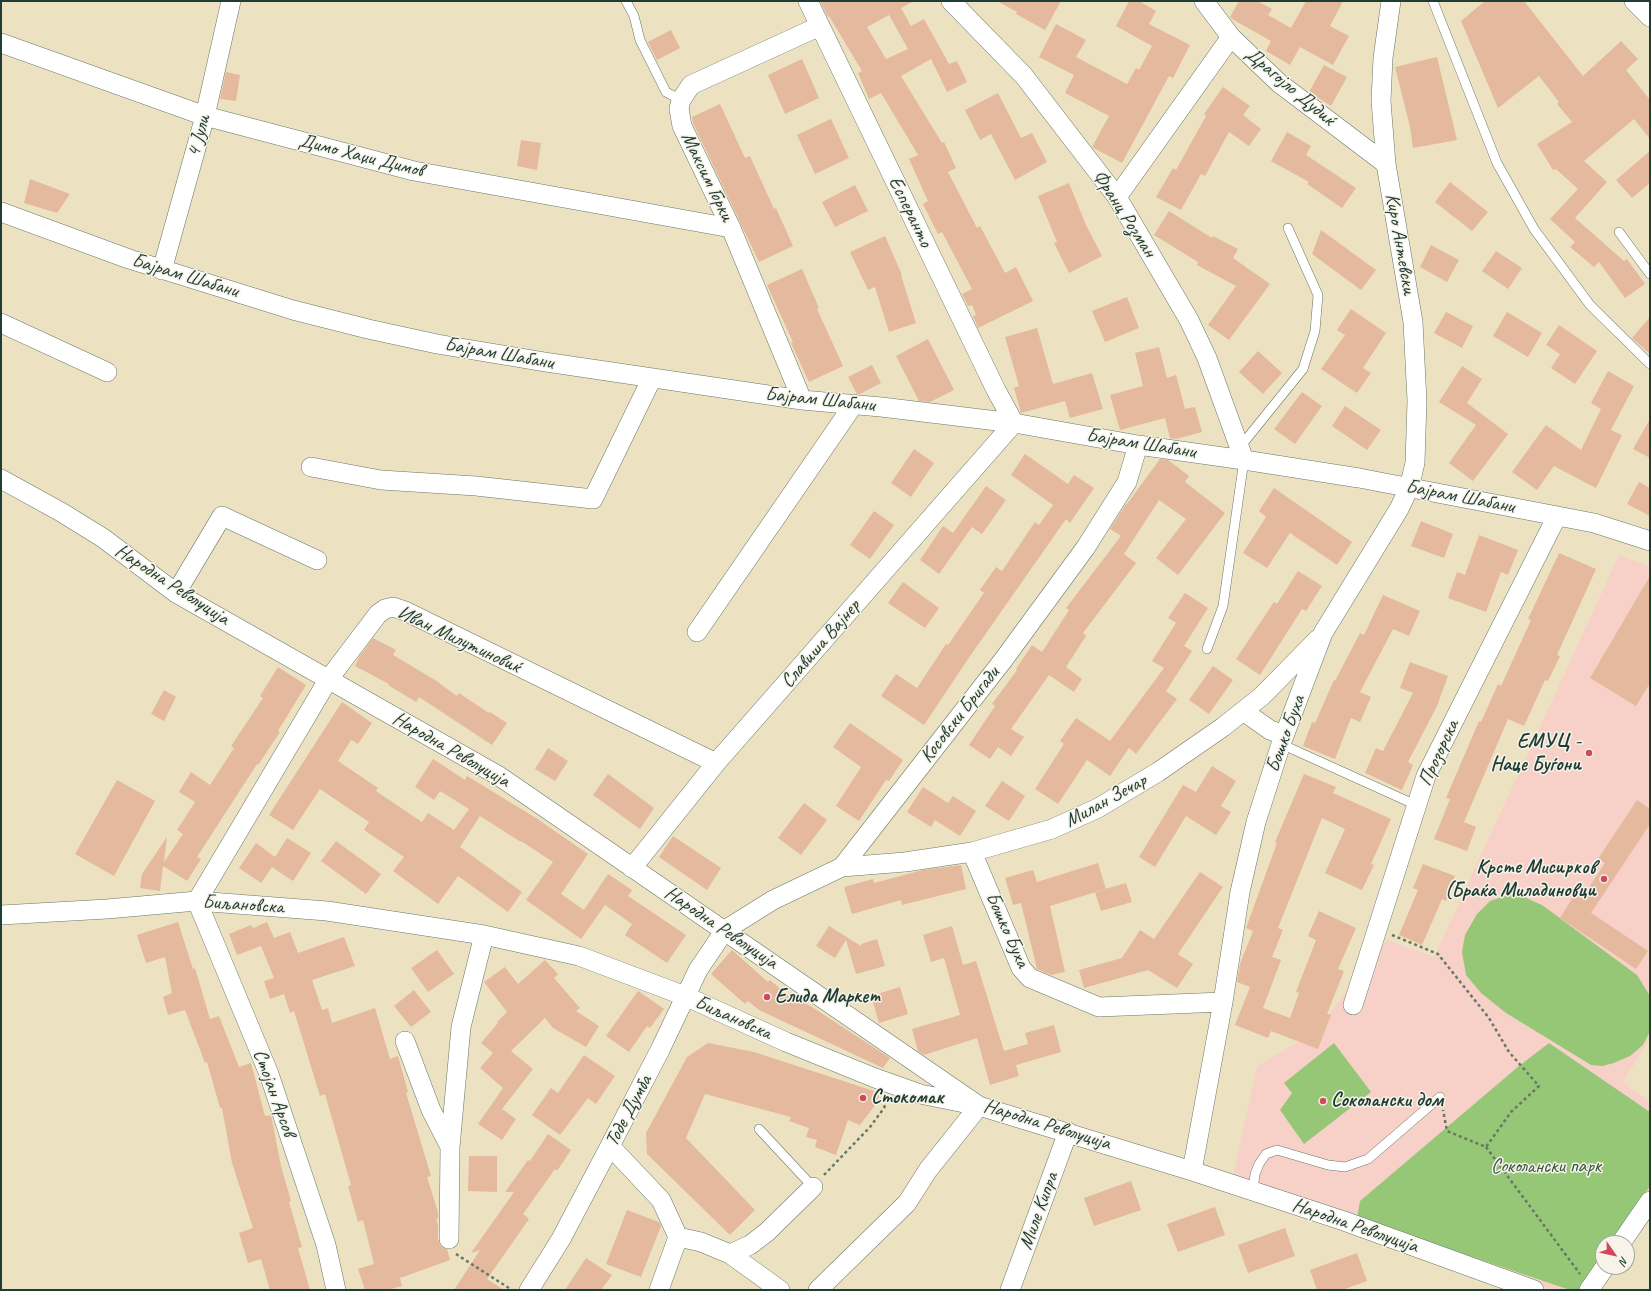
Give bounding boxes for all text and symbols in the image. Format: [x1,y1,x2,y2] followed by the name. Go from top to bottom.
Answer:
[1240,42,1340,132] street label: Драгојло Дудиќ
[182,112,216,160] street label: 4 Јули
[675,128,739,226] street label: Максим Горки
[296,129,426,183] street label: Димо Хаџи Димов
[1087,166,1161,262] street label: Франц Розман
[883,173,937,251] street label: Есперанто
[1379,192,1421,296] street label: Киро Антевски
[129,248,241,304] street label: Бајрам Шабани
[443,333,555,375] street label: Бајрам Шабани
[764,382,876,418] street label: Бајрам Шабани
[1085,424,1197,464] street label: Бајрам Шабани
[1404,475,1516,519] street label: Бајрам Шабани
[110,539,234,631] street label: Народна Револуција
[776,595,866,693] street label: Славиша Вајнер
[393,601,525,679] street label: Иван Милутиновиќ
[915,662,1005,768] street label: Косовски Бригади
[1261,692,1311,776] street label: Бошко Буха
[388,707,514,793] street label: Народна Револуција
[1413,716,1465,790] street label: Прозорска
[1491,730,1581,777] place label: ЕМУЦ - Наце Буѓони
[1584,748,1594,758] marker: ЕМУЦ - Наце Буѓони
[1061,769,1151,833] street label: Милан Зечар
[1445,856,1596,903] place label: Крсте Мисирков (Браќа Миладиновци
[1599,874,1609,884] marker: Крсте Мисирков (Браќа Миладиновци
[660,881,782,975] street label: Народна Револуција
[980,889,1034,971] street label: Бошко Буха
[202,890,284,920] street label: Биљановска
[775,985,880,1009] place label: Елида Маркет
[691,991,775,1045] street label: Биљановска
[762,992,772,1002] marker: Елида Маркет
[247,1046,301,1140] street label: Стојан Арсов
[600,1071,658,1151] street label: Тоде Думба
[871,1086,943,1110] place label: Стокомак
[1331,1089,1443,1113] place label: Соколански дом
[858,1093,868,1103] marker: Стокомак
[981,1094,1113,1156] street label: Народна Револуција
[1318,1096,1328,1106] marker: Соколански дом
[1491,1155,1601,1179] park label: Соколански парк
[1014,1169,1064,1253] street label: Миле Кипра
[1289,1193,1421,1259] street label: Народна Револуција
[1595,1235,1635,1275] north arrow
[1616,1254,1632,1268] text: N

